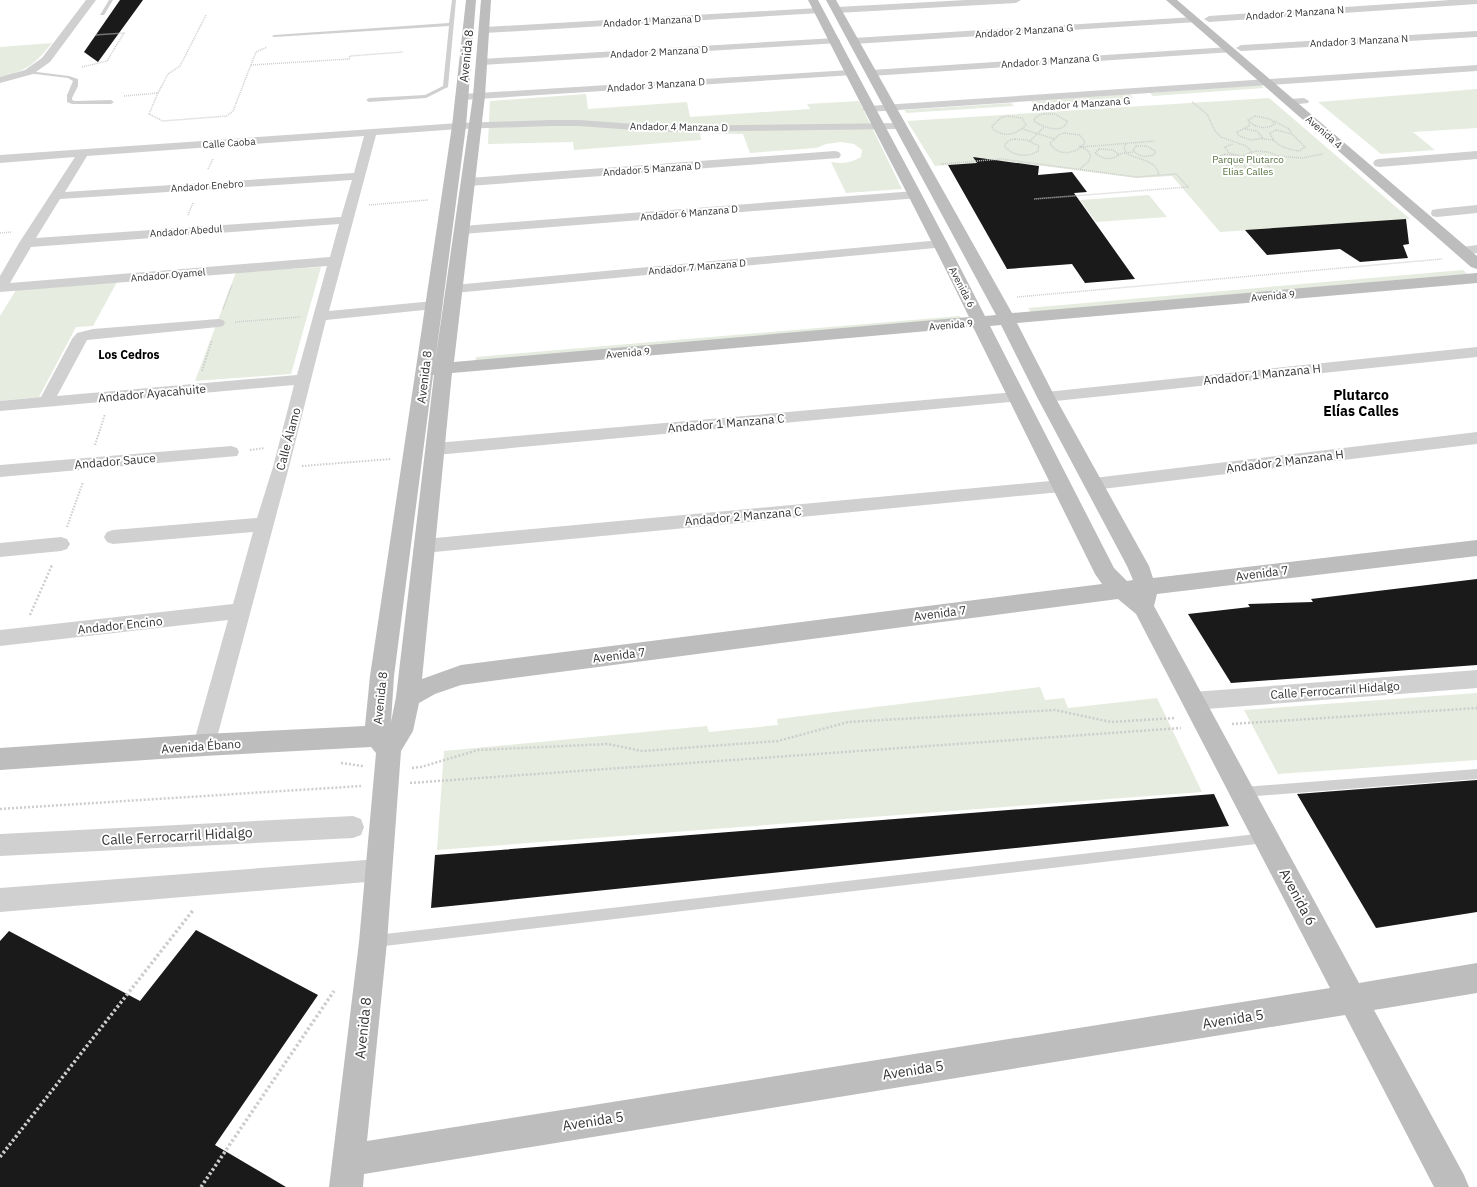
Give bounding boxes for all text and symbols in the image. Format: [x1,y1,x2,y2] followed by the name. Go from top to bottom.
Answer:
[1245,3,1345,23] street label: Andador 2 Manzana N
[603,12,702,30] street label: Andador 1 Manzana D
[974,21,1074,41] street label: Andador 2 Manzana G
[456,29,476,83] street label: Avenida 8
[1309,32,1409,50] street label: Andador 3 Manzana N
[610,43,709,61] street label: Andador 2 Manzana D
[1000,51,1100,71] street label: Andador 3 Manzana G
[607,75,706,95] street label: Andador 3 Manzana D
[1031,94,1131,114] street label: Andador 4 Manzana G
[1303,113,1345,151] street label: Avenida 4
[630,120,729,134] street label: Andador 4 Manzana D
[202,135,257,151] street label: Calle Caoba
[1212,153,1284,178] park label: Parque Plutarco Elias Calles
[603,159,702,179] street label: Andador 5 Manzana D
[170,177,244,195] street label: Andador Enebro
[640,202,739,224] street label: Andador 6 Manzana D
[149,222,223,240] street label: Andador Abedul
[648,256,747,278] street label: Andador 7 Manzana D
[946,264,978,310] street label: Avenida 6
[130,265,206,285] street label: Andador Oyamel
[1250,288,1296,304] street label: Avenida 9
[928,317,974,333] street label: Avenida 9
[605,345,651,361] street label: Avenida 9
[98,347,160,362] district label: Los Cedros
[413,350,435,404] street label: Avenida 8
[1202,360,1322,388] street label: Andador 1 Manzana H
[97,381,207,405] street label: Andador Ayacahuite
[1323,386,1399,420] district label: Plutarco Elías Calles
[272,406,304,472] street label: Calle Álamo
[667,410,786,436] street label: Andador 1 Manzana C
[1225,446,1345,476] street label: Andador 2 Manzana H
[74,450,157,472] street label: Andador Sauce
[684,503,803,529] street label: Andador 2 Manzana C
[1235,562,1289,584] street label: Avenida 7
[913,602,967,624] street label: Avenida 7
[77,613,163,637] street label: Andador Encino
[592,644,646,666] street label: Avenida 7
[370,671,390,725] street label: Avenida 8
[1270,678,1400,702] street label: Calle Ferrocarril Hidalgo
[161,736,242,756] street label: Avenida Ébano
[101,823,253,849] street label: Calle Ferrocarril Hidalgo
[1276,865,1320,929] street label: Avenida 6
[351,996,375,1060] street label: Avenida 8
[1201,1005,1265,1033] street label: Avenida 5
[881,1056,945,1084] street label: Avenida 5
[561,1107,625,1135] street label: Avenida 5

